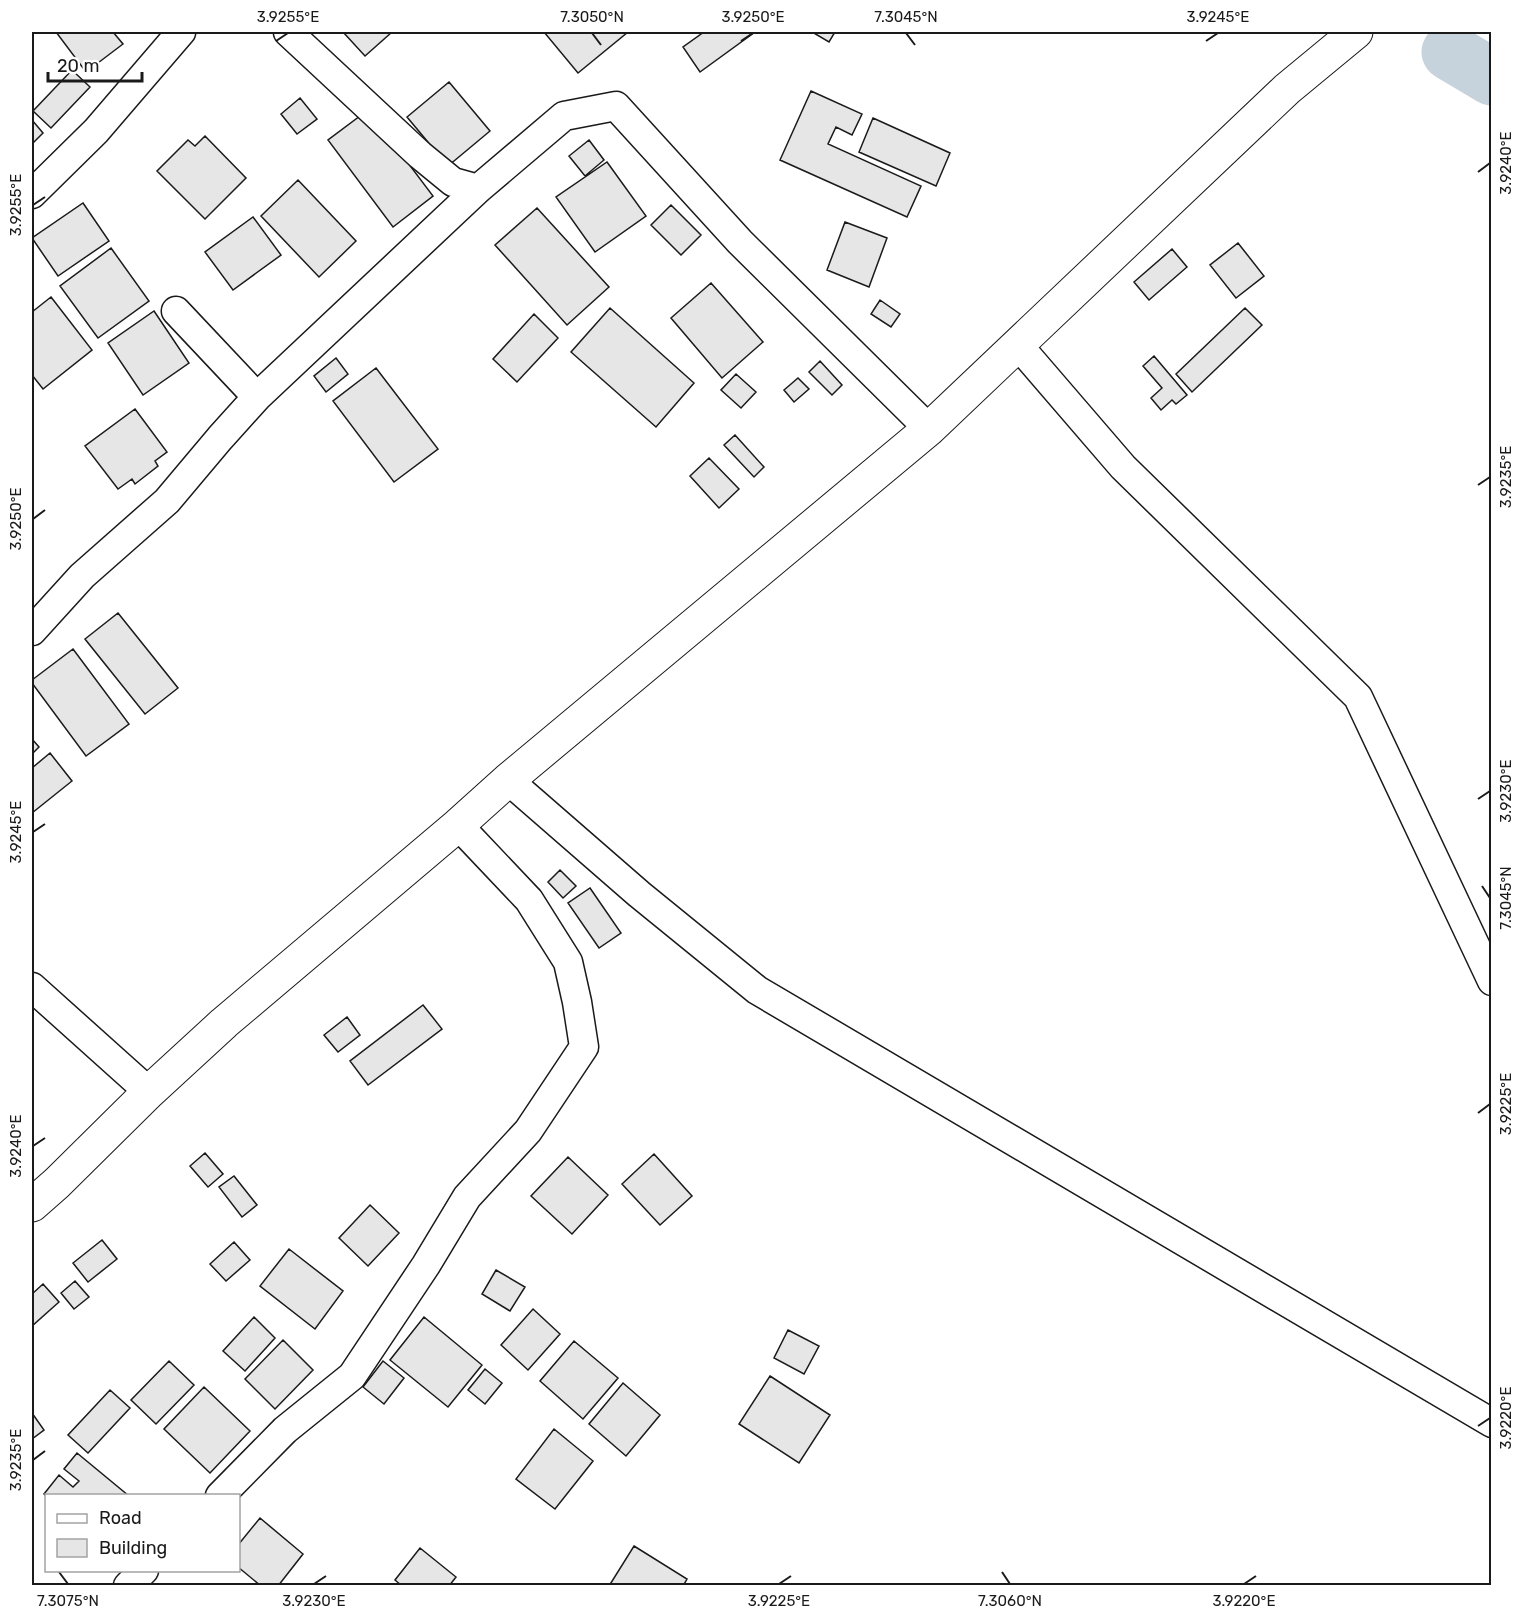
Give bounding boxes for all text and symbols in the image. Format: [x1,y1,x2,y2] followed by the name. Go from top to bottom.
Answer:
[257,8,319,26] text: 3.9255°E
[560,8,624,26] text: 7.3050°N
[721,8,785,26] text: 3.9250°E
[874,8,938,26] text: 7.3045°N
[1187,8,1249,26] text: 3.9245°E
[48,45,142,83] scale bar
[57,55,99,77] text: 20 m
[1497,131,1515,195] text: 3.9240°E
[7,174,25,236] text: 3.9255°E
[1497,446,1515,508] text: 3.9235°E
[7,487,25,551] text: 3.9250°E
[1497,759,1515,823] text: 3.9230°E
[7,801,25,863] text: 3.9245°E
[1497,866,1515,930] text: 7.3045°N
[1497,1073,1515,1135] text: 3.9225°E
[7,1114,25,1178] text: 3.9240°E
[1497,1386,1515,1450] text: 3.9220°E
[7,1429,25,1491] text: 3.9235°E
[45,1494,240,1572] legend
[99,1507,142,1529] text: Road
[99,1537,167,1559] text: Building
[37,1592,99,1610] text: 7.3075°N
[282,1592,346,1610] text: 3.9230°E
[748,1592,810,1610] text: 3.9225°E
[978,1592,1042,1610] text: 7.3060°N
[1212,1592,1276,1610] text: 3.9220°E

